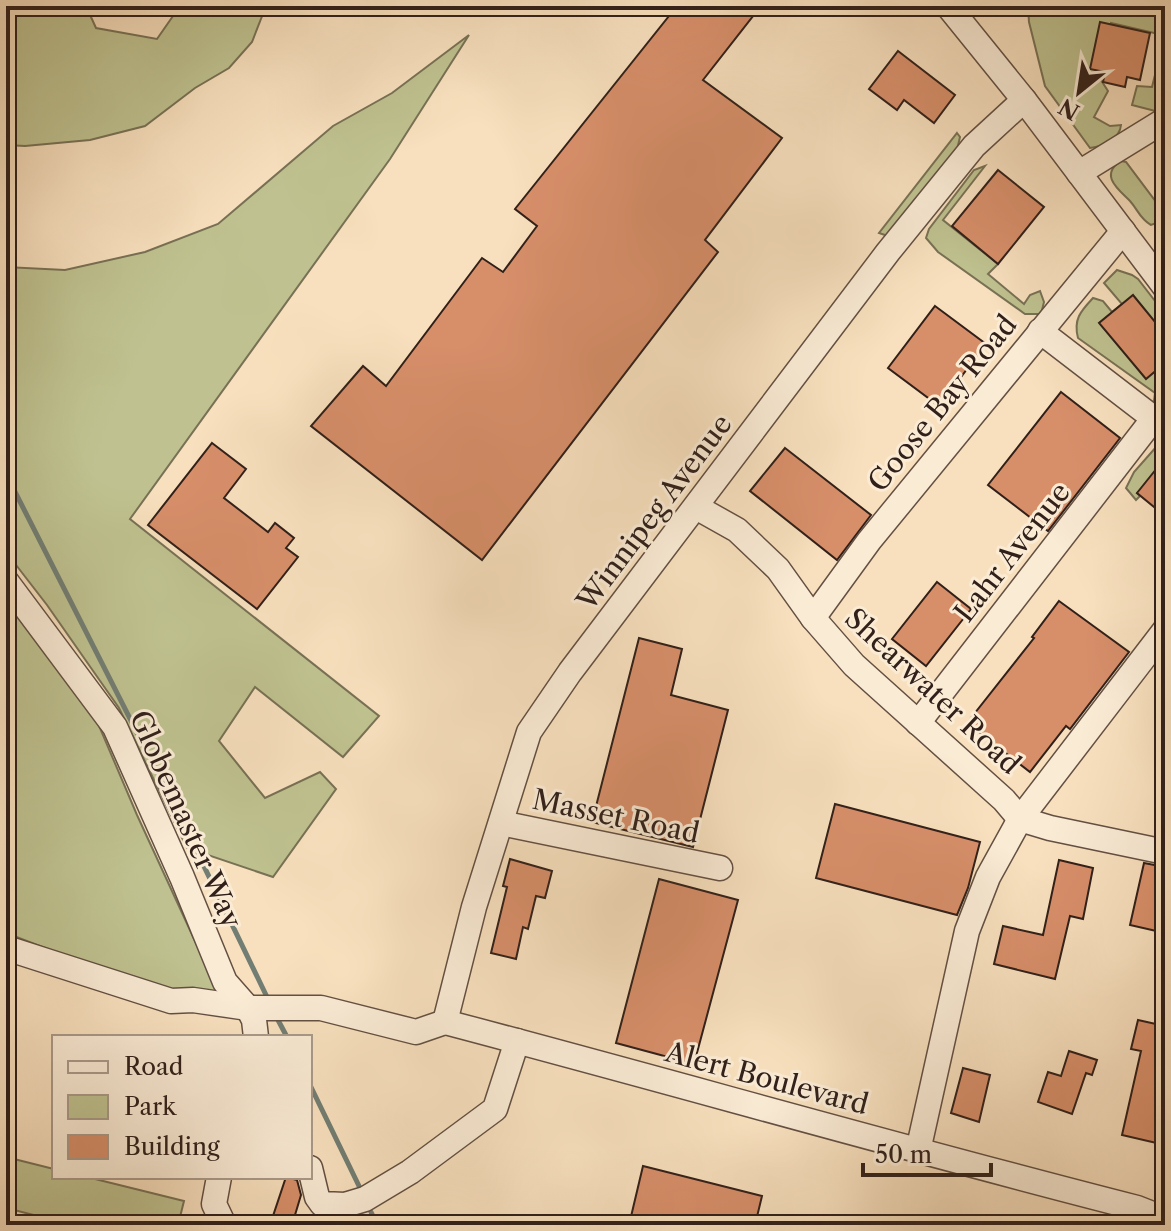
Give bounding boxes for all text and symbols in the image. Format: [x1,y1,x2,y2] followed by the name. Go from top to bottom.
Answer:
[1039,52,1119,132] north arrow
[1054,92,1084,125] text: N
[860,308,1024,498] street label: Goose Bay Road
[569,407,739,617] street label: Winnipeg Avenue
[947,475,1077,629] street label: Lahr Avenue
[838,601,1028,781] street label: Shearwater Road
[123,705,249,933] street label: Globemaster Way
[530,782,702,850] street label: Masset Road
[661,1034,872,1121] street label: Alert Boulevard
[52,1035,312,1179] legend
[124,1052,184,1081] text: Road
[124,1092,177,1121] text: Park
[863,1127,991,1177] scale bar
[124,1132,220,1161] text: Building
[875,1140,932,1169] text: 50 m

